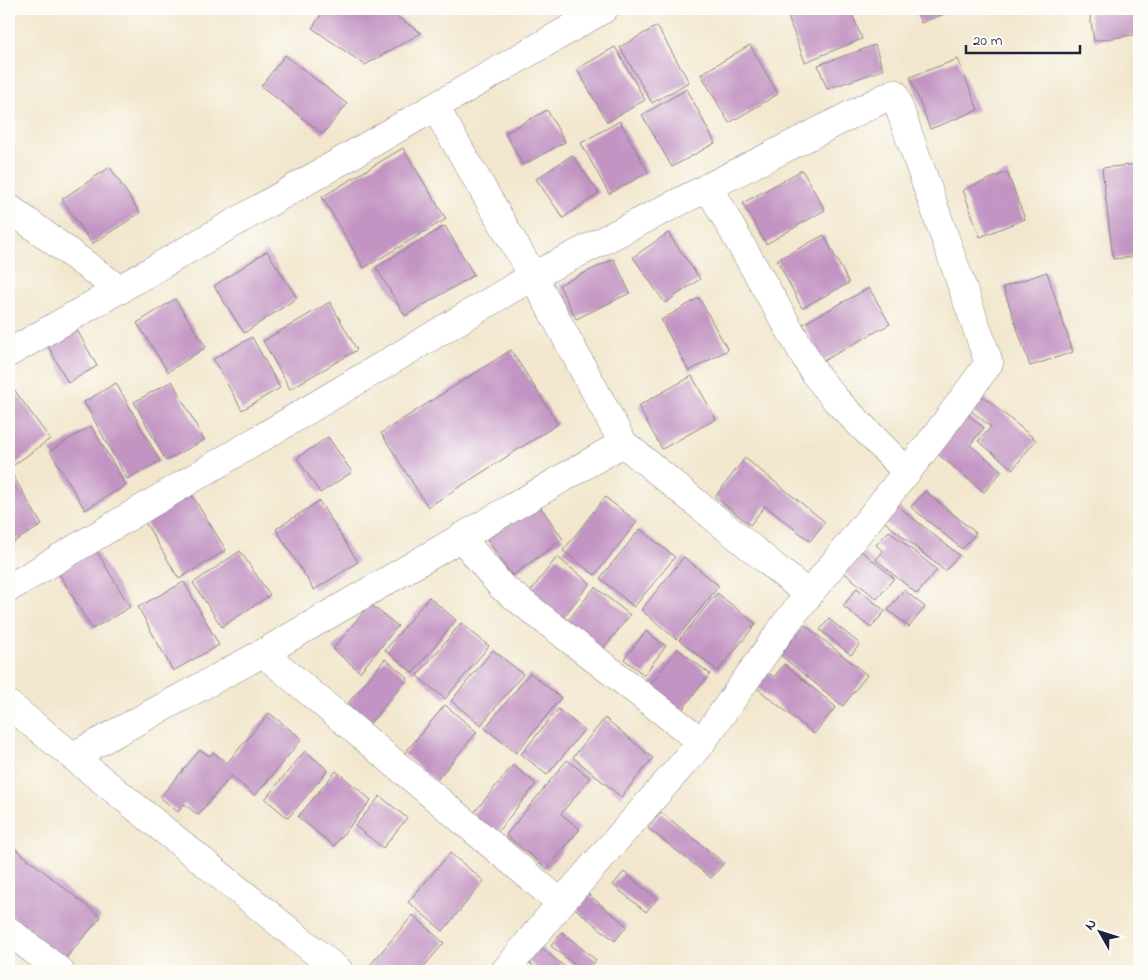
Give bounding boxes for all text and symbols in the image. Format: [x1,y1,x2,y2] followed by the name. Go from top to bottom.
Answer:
[966,22,1079,54] scale bar
[973,30,1003,52] text: 20 m
[1076,908,1126,958] north arrow
[1080,914,1102,935] text: N

